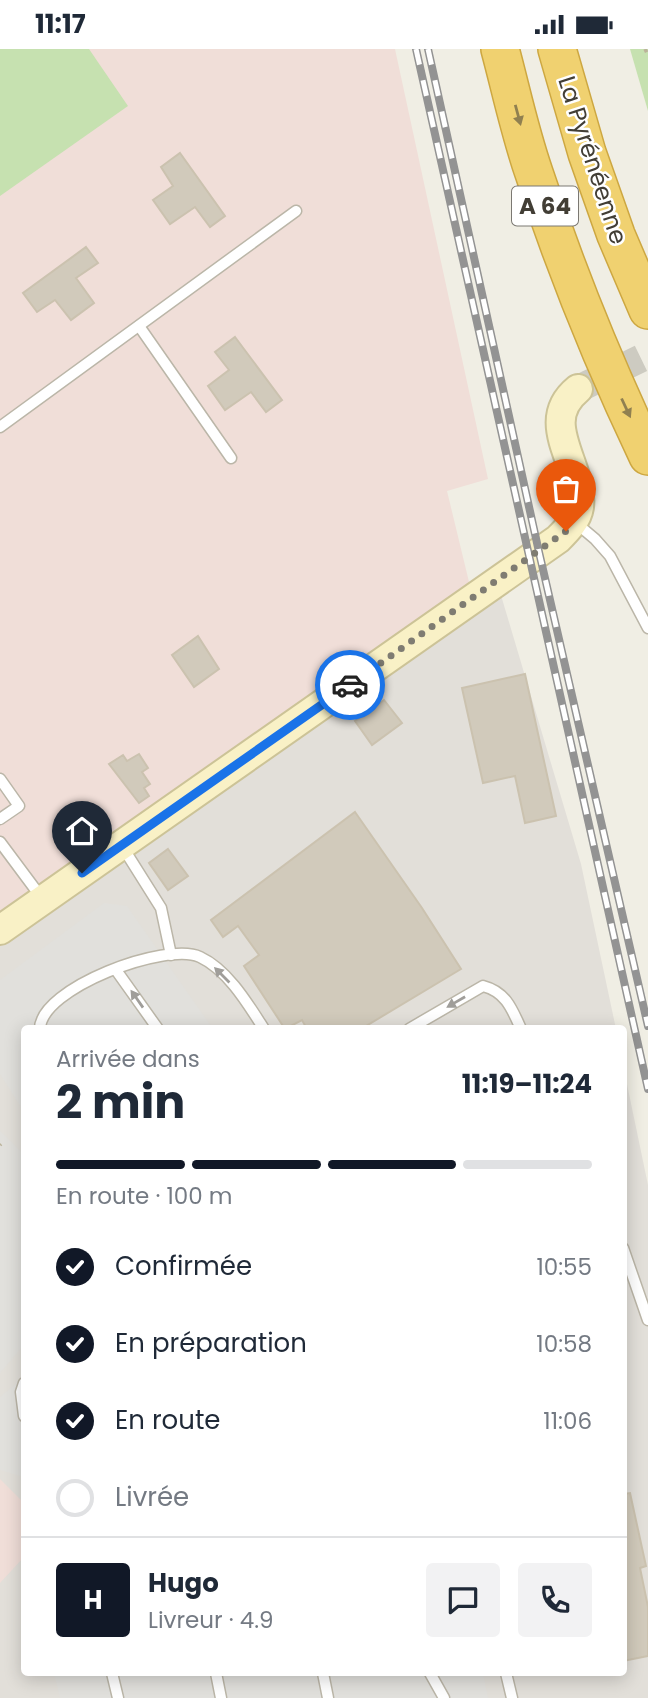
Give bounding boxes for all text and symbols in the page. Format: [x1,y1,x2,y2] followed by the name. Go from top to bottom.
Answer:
[35,6,86,42] text: 11:17
[550,72,636,248] street label: La Pyrénéenne
[513,105,523,126] one-way arrow
[512,187,578,225] road number: A 64
[620,397,631,418] one-way arrow
[536,459,596,531] pin
[547,470,585,508] icon: bag
[315,650,385,720] courier
[331,666,369,704] icon: car
[52,801,112,873] pin
[63,812,101,850] icon: home
[214,967,231,984] one-way arrow
[130,990,144,1008] one-way arrow
[446,996,465,1008] one-way arrow
[56,1043,200,1075] text: Arrivée dans
[462,1066,592,1102] text: 11:19–11:24
[56,1070,185,1134] text: 2 min
[56,1180,233,1212] text: En route · 100 m
[56,1248,94,1286] icon: check
[115,1248,252,1284] text: Confirmée
[536,1251,592,1283] text: 10:55
[56,1325,94,1363] icon: check
[115,1325,307,1361] text: En préparation
[536,1328,592,1360] text: 10:58
[56,1402,94,1440] icon: check
[115,1402,220,1438] text: En route
[543,1405,592,1437] text: 11:06
[115,1479,189,1515] text: Livrée
[426,1563,500,1637] button: chat
[518,1563,592,1637] button: phone
[148,1565,219,1601] text: Hugo
[83,1582,103,1618] text: H
[148,1604,274,1636] text: Livreur · 4.9

